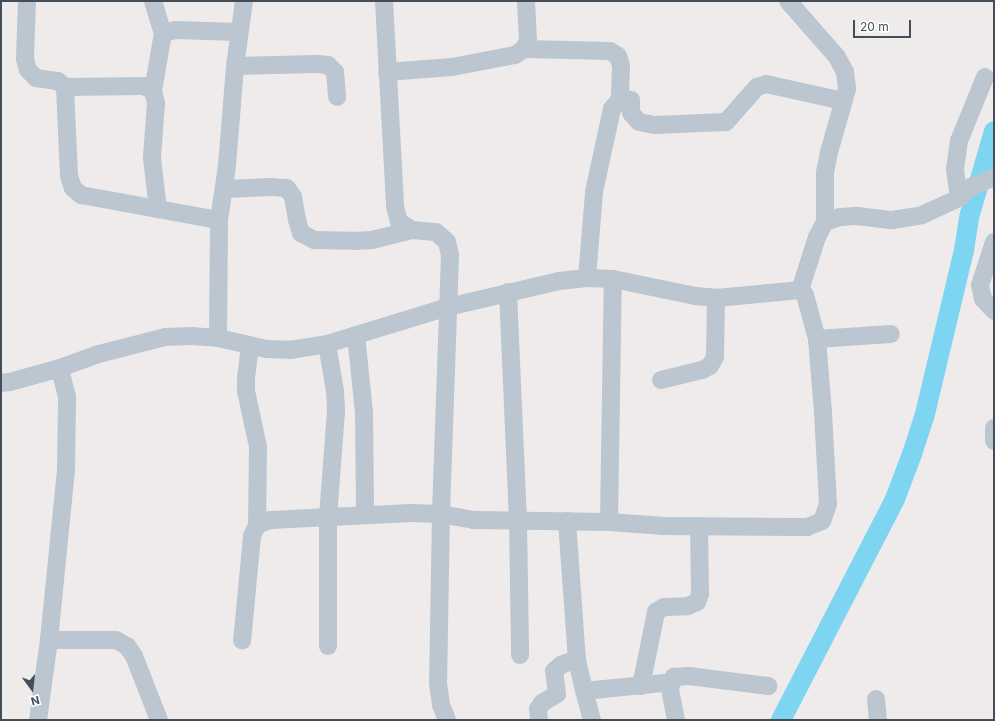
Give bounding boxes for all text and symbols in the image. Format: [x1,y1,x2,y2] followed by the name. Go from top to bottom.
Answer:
[855,12,913,38] scale bar
[860,19,889,34] text: 20 m
[12,669,52,709] north arrow
[29,693,41,708] text: N

